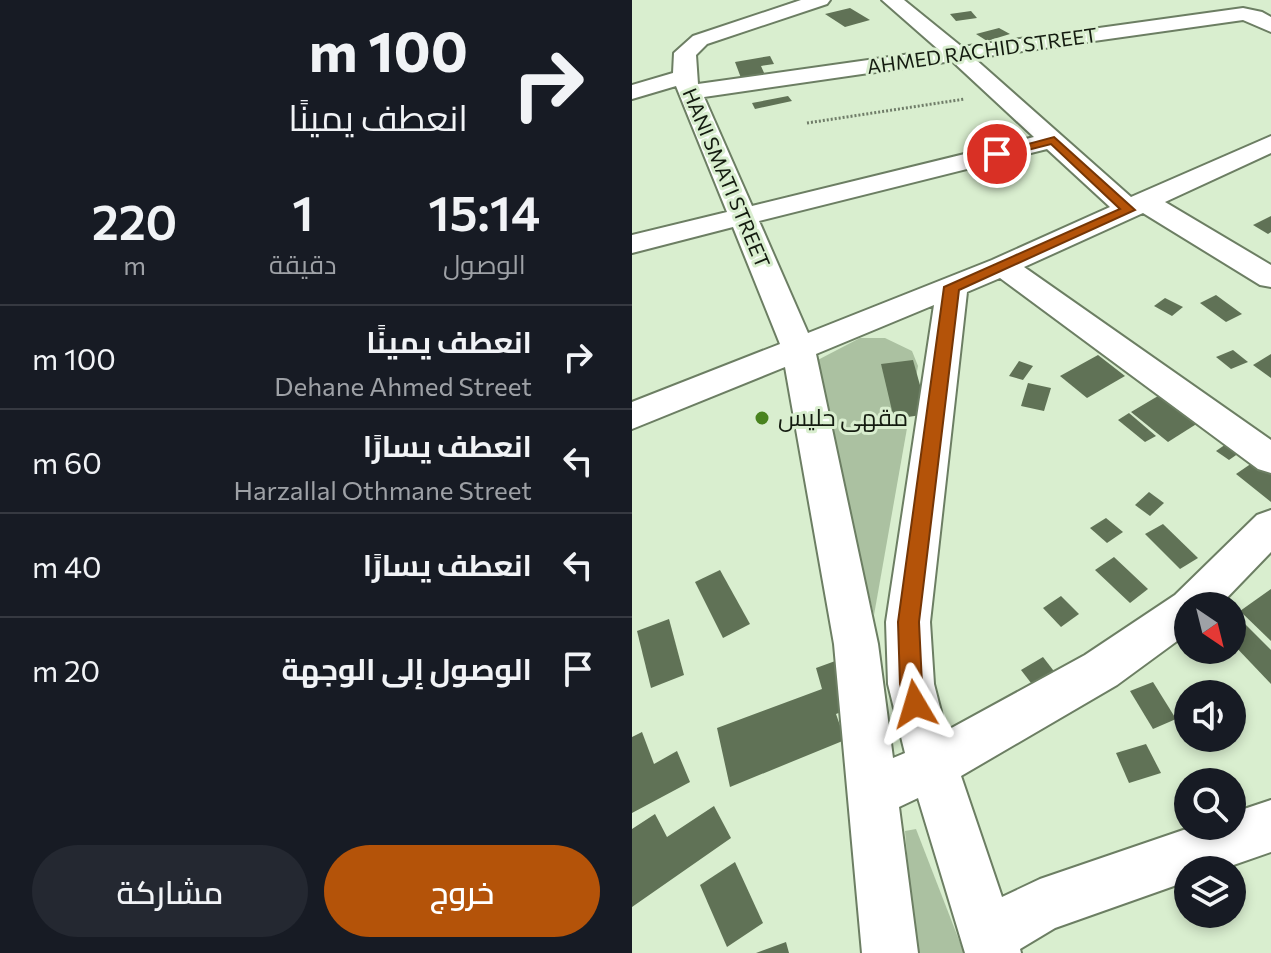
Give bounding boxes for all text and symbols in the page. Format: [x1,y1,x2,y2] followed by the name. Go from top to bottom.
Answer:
[309,15,468,84] text: 100 m
[865,22,1099,78] street label: AHMED RACHID STREET
[496,32,600,136] icon: right
[678,84,776,271] street label: HANI SMATI STREET
[288,94,468,138] text: انعطف يمينًا
[963,120,1031,188] pin
[975,132,1019,176] icon: arrive
[292,182,313,241] text: 1
[428,182,540,241] text: 15:14
[92,191,177,250] text: 220
[269,248,337,279] text: دقيقة
[443,248,526,279] text: الوصول
[123,249,146,280] text: m
[366,322,532,359] text: انعطف يمينًا
[556,335,600,379] icon: right
[32,339,116,376] text: 100 m
[274,370,532,401] text: Dehane Ahmed Street
[778,402,908,432] place label: مقهى حليس
[753,409,771,427] marker: مقهى حليس
[363,426,532,463] text: انعطف يسارًا
[556,439,600,483] icon: left
[32,443,102,480] text: 60 m
[233,474,532,505] text: Harzallal Othmane Street
[556,543,600,587] icon: left
[363,545,532,582] text: انعطف يسارًا
[32,547,102,584] text: 40 m
[1174,592,1246,664] north arrow
[1174,592,1246,928] map controls
[556,647,600,691] icon: arrive
[282,649,532,686] text: الوصول إلى الوجهة
[32,651,100,688] text: 20 m
[873,662,957,746] position arrow
[1174,680,1246,752] button: sound
[1174,768,1246,840] button: search
[32,845,308,937] button: مشاركة
[324,845,600,937] button: خروج
[1174,856,1246,928] button: layers

